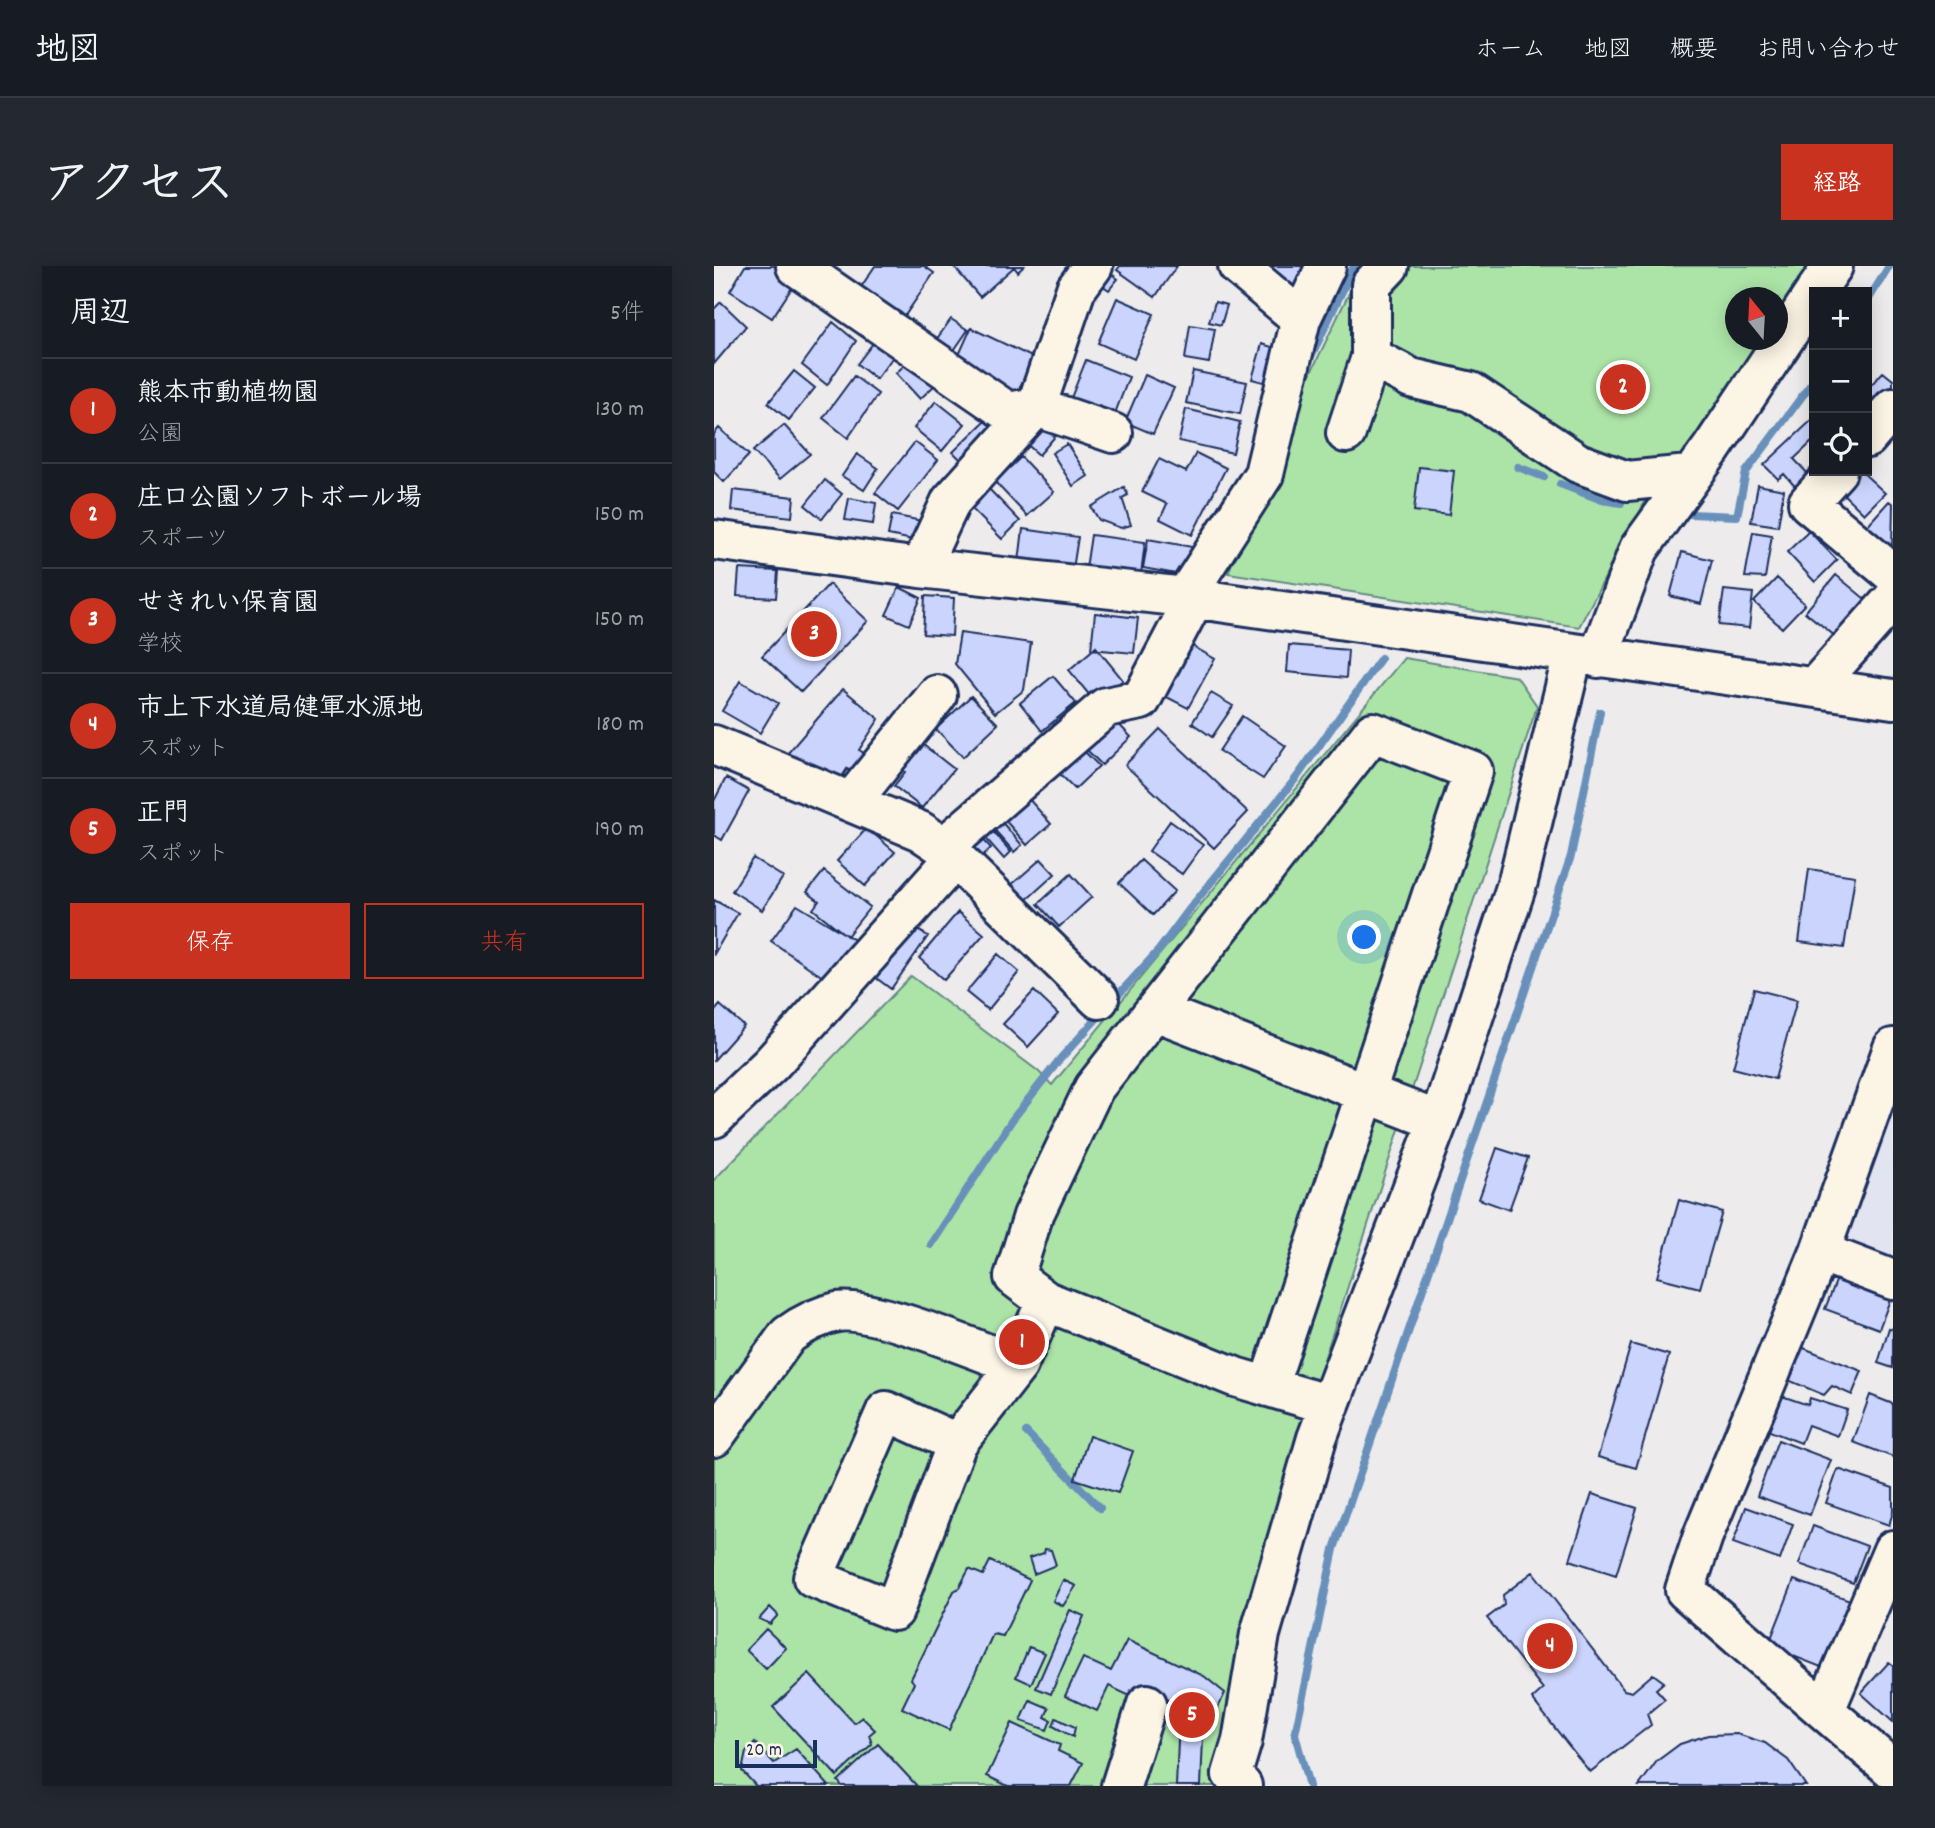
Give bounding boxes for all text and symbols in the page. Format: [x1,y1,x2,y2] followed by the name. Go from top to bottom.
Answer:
[35,29,101,76] text: 地図
[1475,34,1546,68] text: ホーム
[1584,34,1632,68] text: 地図
[1670,34,1718,68] text: 概要
[1756,34,1900,68] text: お問い合わせ
[1781,144,1893,220] button: 経路
[42,153,235,223] text: アクセス
[1725,287,1788,350] north arrow
[1809,287,1872,476] map controls
[1809,287,1872,350] button: +
[70,294,130,337] text: 周辺
[610,298,644,331] text: 5件
[1809,350,1872,413] button: −
[1600,361,1646,413] pin: 2
[137,376,319,413] text: 熊本市動植物園
[90,394,96,427] text: 1
[595,394,644,427] text: 130 m
[1809,413,1872,476] button: locate
[137,419,183,452] text: 公園
[137,481,422,518] text: 庄口公園ソフトボール場
[88,499,98,532] text: 2
[595,499,644,532] text: 150 m
[137,524,229,557] text: スポーツ
[137,586,319,623] text: せきれい保育園
[88,604,98,637] text: 3
[595,604,644,637] text: 150 m
[791,608,837,660] pin: 3
[137,629,183,662] text: 学校
[137,691,423,728] text: 市上下水道局健軍水源地
[88,709,98,742] text: 4
[596,709,644,742] text: 180 m
[137,734,229,767] text: スポット
[137,796,189,833] text: 正門
[88,814,98,847] text: 5
[595,814,644,847] text: 190 m
[137,839,229,872] text: スポット
[70,903,350,979] button: 保存
[364,903,644,979] button: 共有
[1347,920,1381,954] your location
[999,1316,1045,1368] pin: 1
[1527,1620,1573,1672] pin: 4
[1169,1689,1215,1741] pin: 5
[735,1737,817,1769] scale bar
[746,1738,782,1765] text: 20 m

